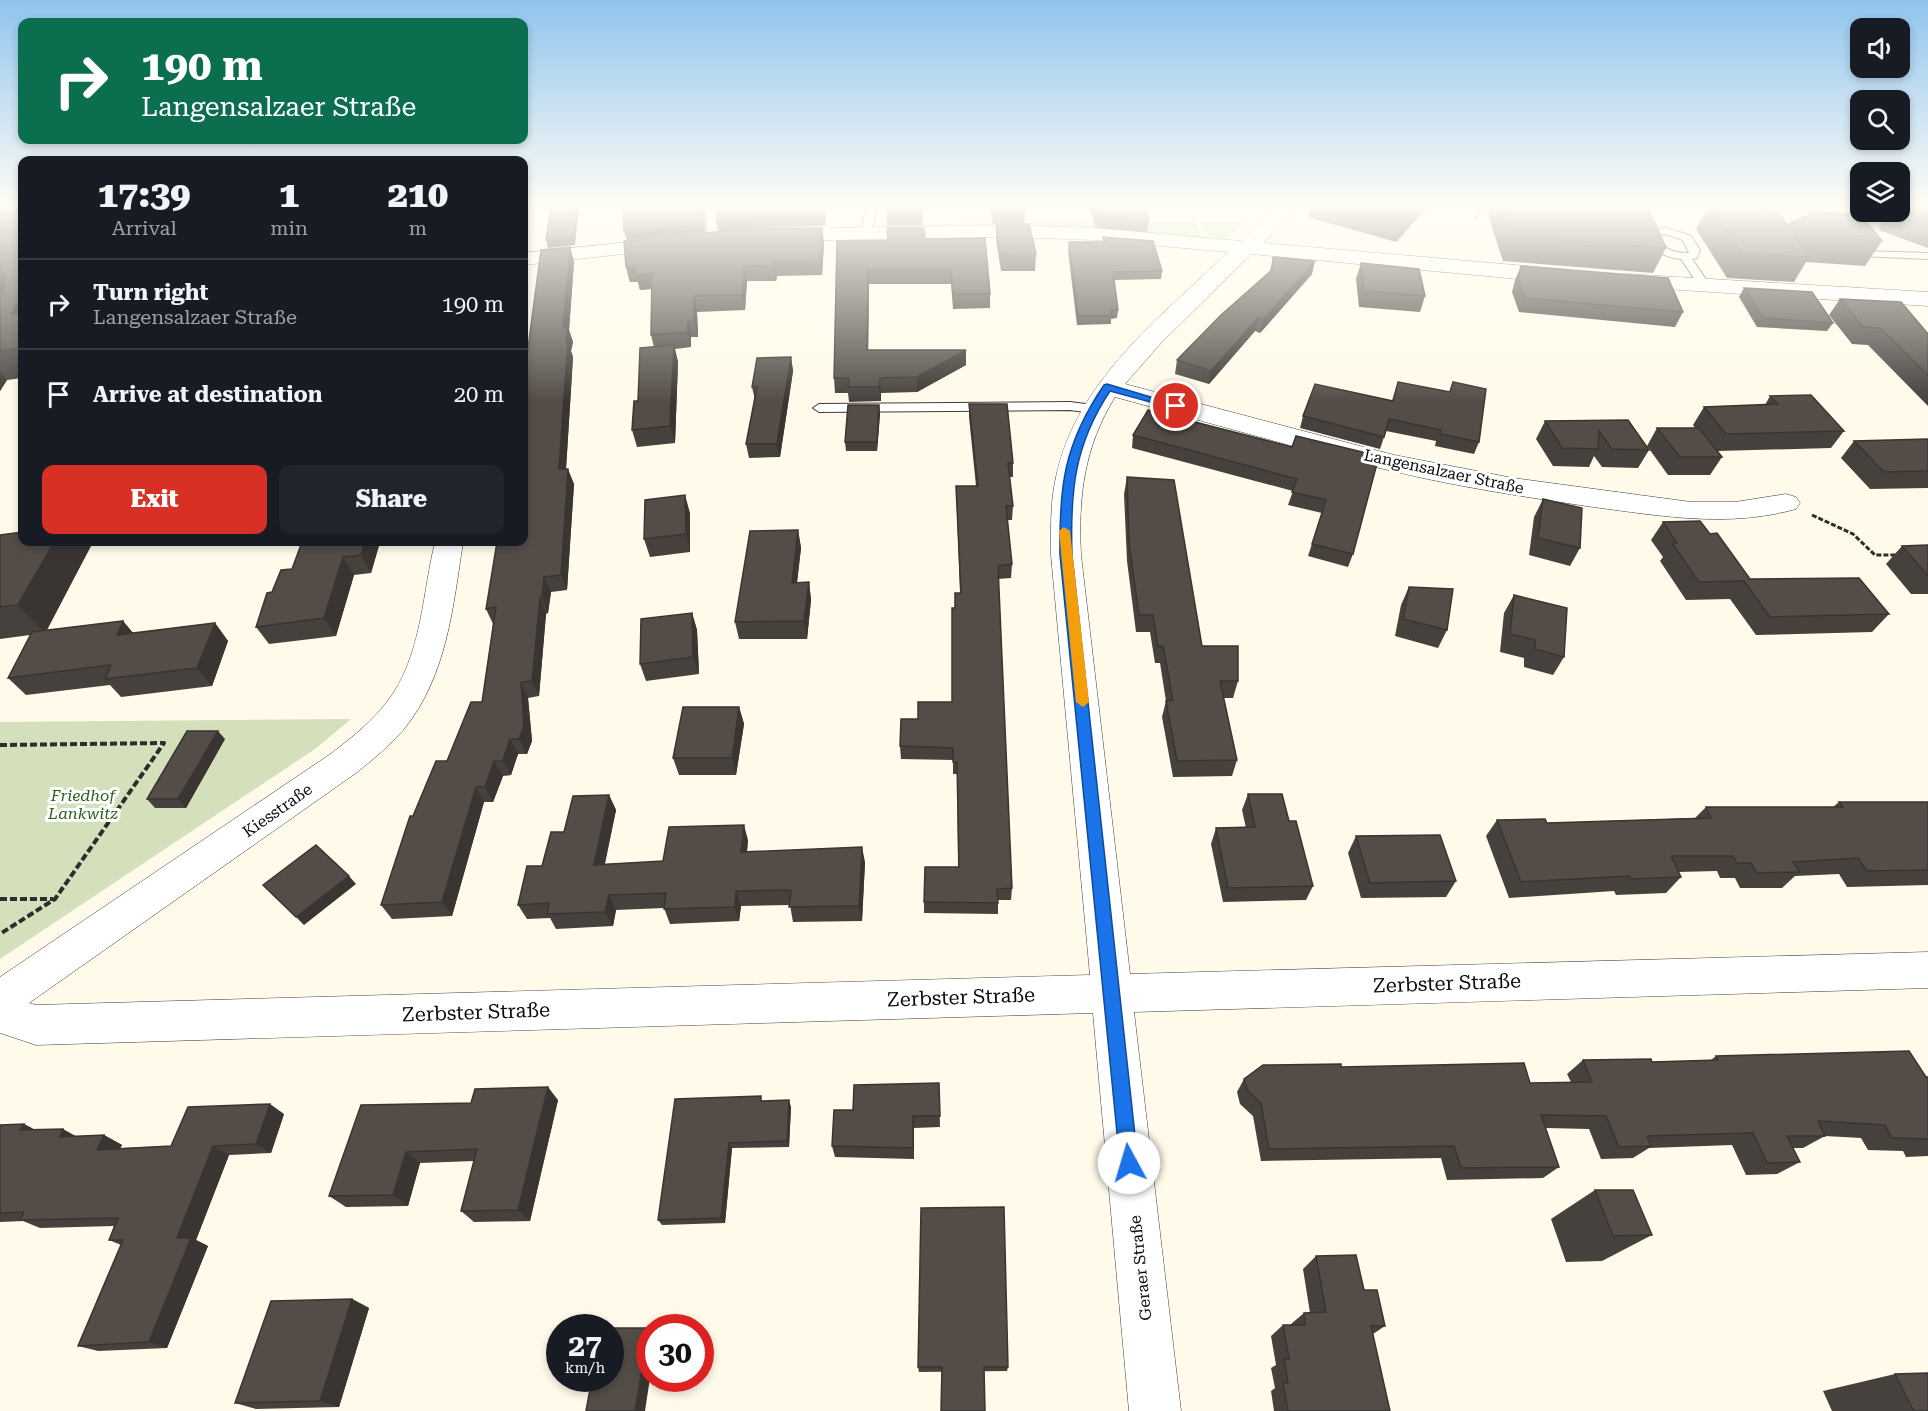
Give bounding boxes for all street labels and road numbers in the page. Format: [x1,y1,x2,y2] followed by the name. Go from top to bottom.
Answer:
[1362,445,1526,498] street label: Langensalzaer Straße
[239,779,316,841] street label: Kiesstraße
[1373,968,1521,998] street label: Zerbster Straße
[887,982,1035,1012] street label: Zerbster Straße
[402,997,550,1027] street label: Zerbster Straße
[1126,1214,1155,1321] street label: Geraer Straße

